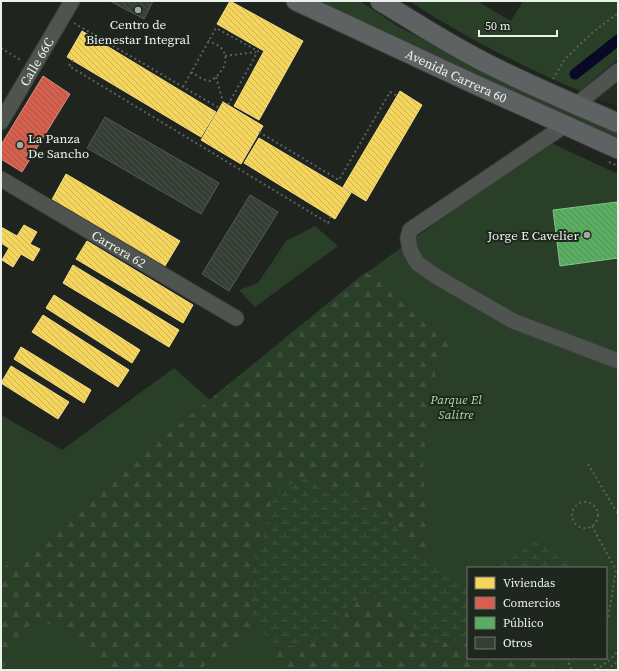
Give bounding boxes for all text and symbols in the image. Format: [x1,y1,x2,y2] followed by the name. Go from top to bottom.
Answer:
[133,5,143,15] marker: Centro de Bienestar Integral
[479,12,557,38] scale bar
[86,16,190,48] place label: Centro de Bienestar Integral
[485,18,511,34] text: 50 m
[16,34,57,89] street label: Calle 66C
[403,45,510,106] street label: Avenida Carrera 60
[28,130,89,162] place label: La Panza De Sancho
[15,140,25,150] marker: La Panza De Sancho
[89,226,149,271] street label: Carrera 62
[487,227,579,244] place label: Jorge E Cavelier
[582,230,592,240] marker: Jorge E Cavelier
[429,391,482,423] park label: Parque El Salitre
[467,567,607,659] legend
[503,575,555,591] text: Viviendas
[503,595,560,611] text: Comercios
[503,615,544,631] text: Público
[503,635,532,651] text: Otros

